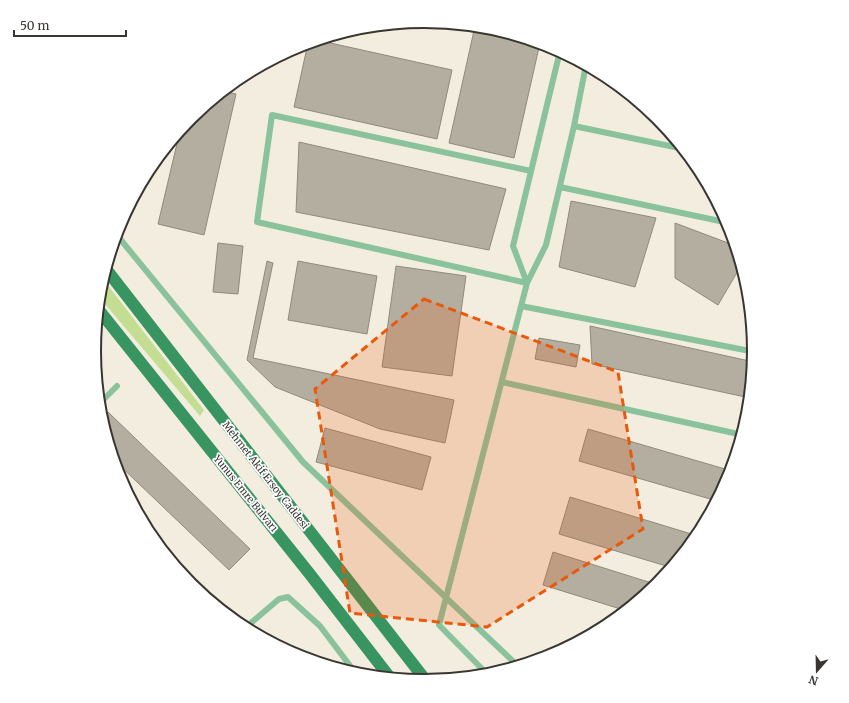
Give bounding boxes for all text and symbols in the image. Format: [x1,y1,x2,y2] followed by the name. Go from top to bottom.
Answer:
[14,12,126,38] scale bar
[20,18,49,33] text: 50 m
[220,419,312,532] street label: Mehmet Akif Ersoy Caddesi
[210,452,280,534] street label: Yunus Emre Bulvarı
[797,651,837,691] north arrow
[807,672,820,688] text: N

